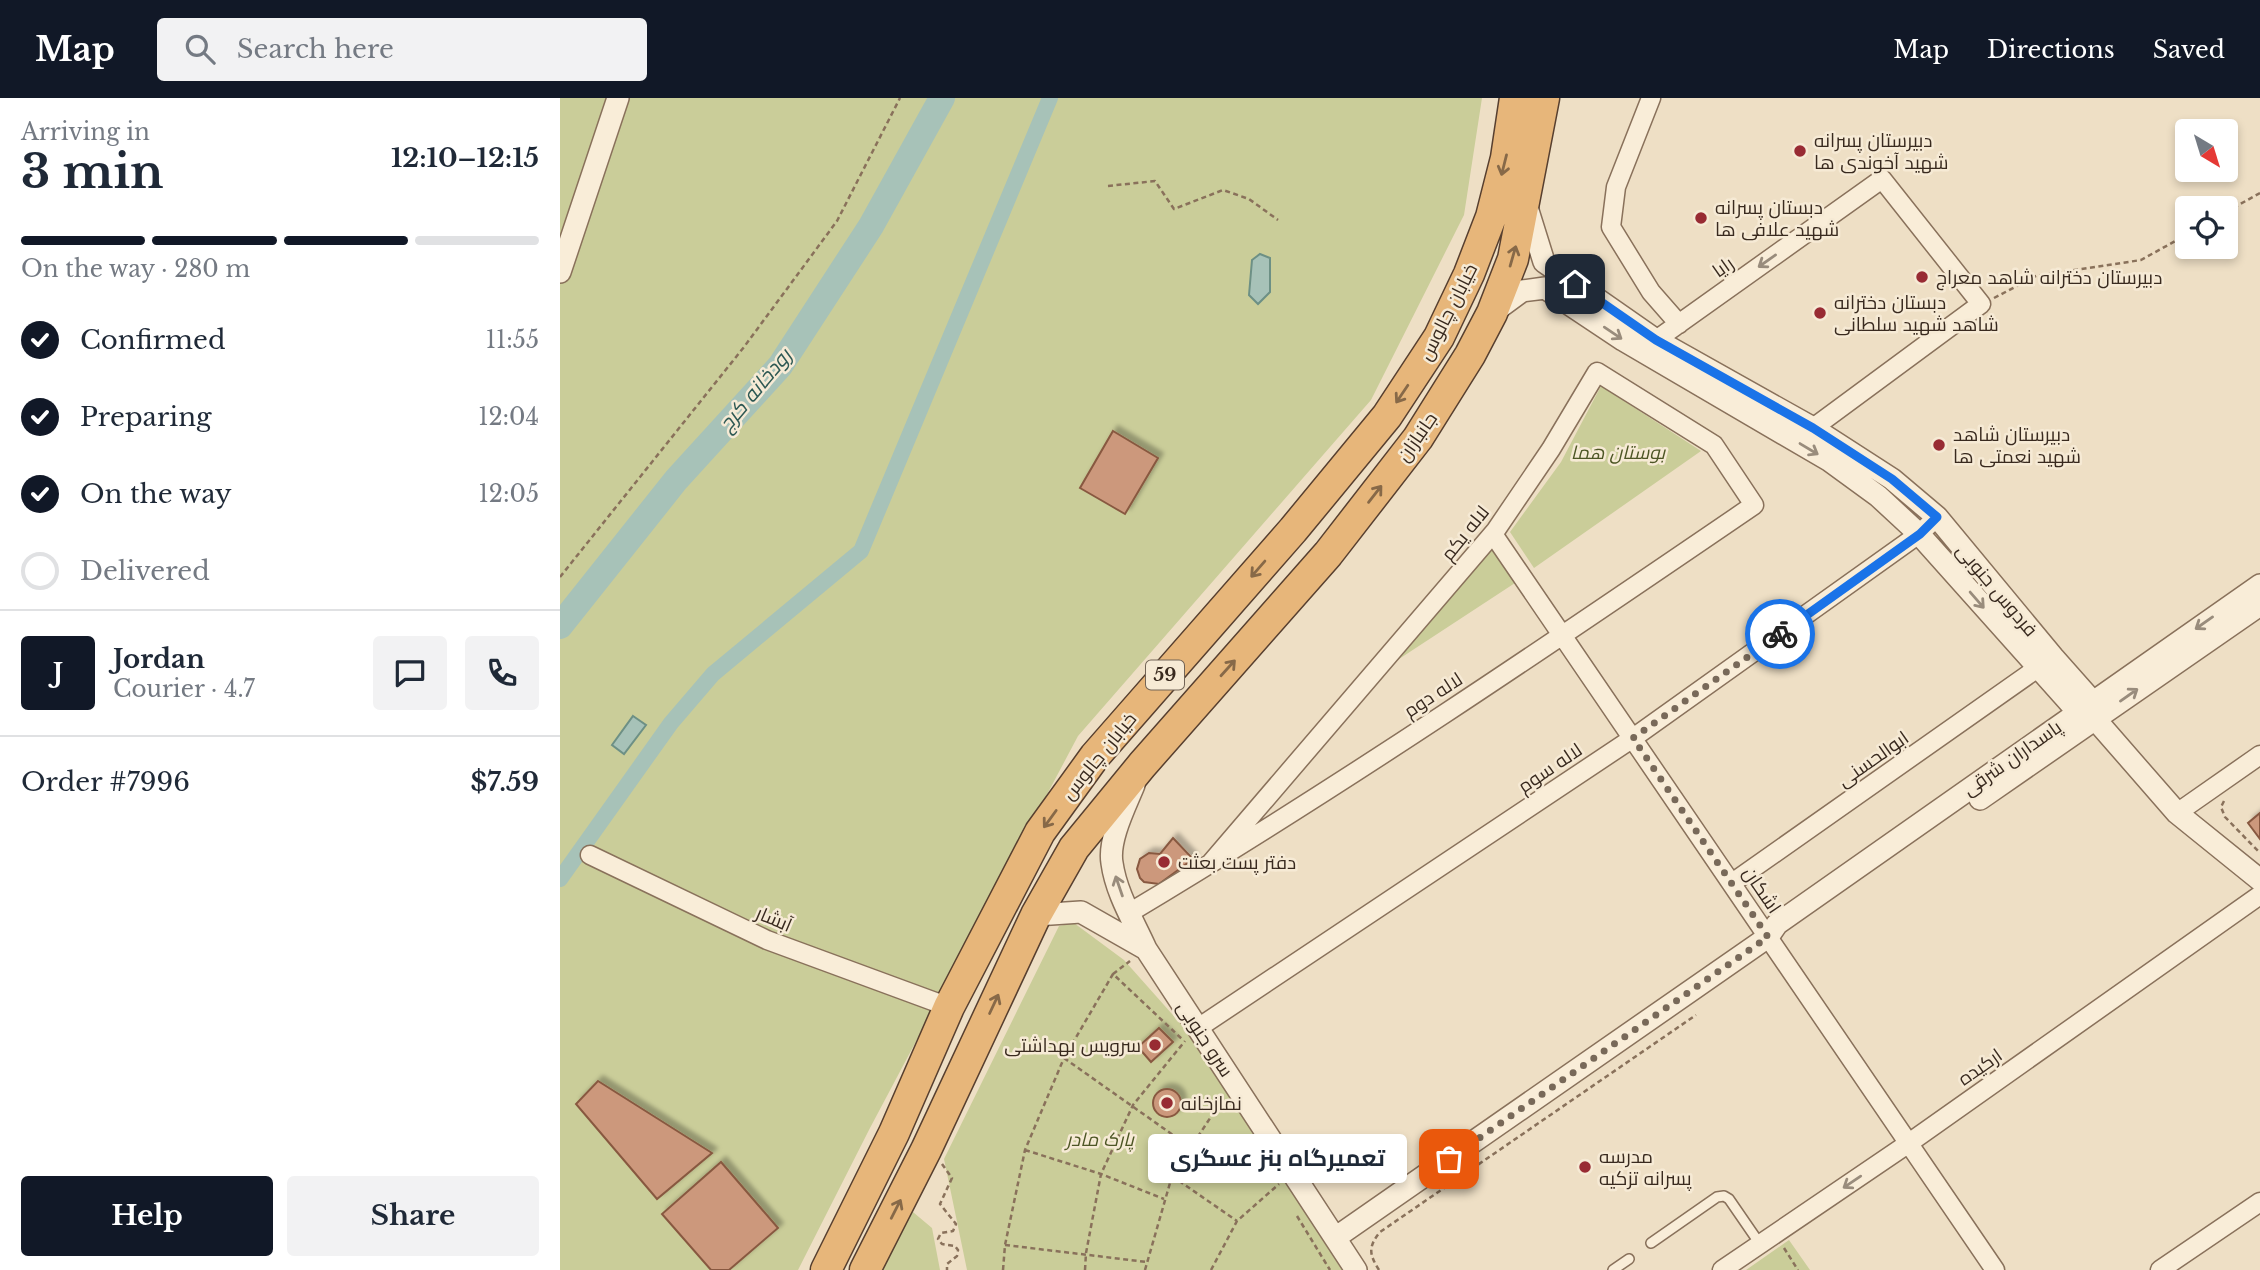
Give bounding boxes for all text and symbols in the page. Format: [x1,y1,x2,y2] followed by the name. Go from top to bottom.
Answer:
[157,18,647,81] search box
[35,29,115,70] text: Map
[181,30,219,68] icon: search
[237,33,394,65] text: Search here
[1893,35,1949,64] text: Map
[1987,35,2115,64] text: Directions
[2153,35,2225,64] text: Saved
[21,118,150,146] text: Arriving in
[2175,119,2238,182] north arrow
[2175,119,2238,259] map controls
[1814,129,1949,174] place label: دبیرستان پسرانه شهید آخوندی ها
[391,142,539,174] text: 12:10–12:15
[21,143,163,200] text: 3 min
[1792,143,1808,159] marker: دبیرستان پسرانه شهید آخوندی ها
[1497,153,1510,176] one-way arrow
[1715,196,1839,241] place label: دبستان پسرانه شهید علافی ها
[2175,196,2238,259] button: locate
[1693,210,1709,226] marker: دبستان پسرانه شهید علافی ها
[1507,246,1520,268] one-way arrow
[1708,252,1738,282] street label: رایا
[1545,254,1605,314] pin
[1758,254,1777,268] one-way arrow
[21,255,250,283] text: On the way · 280 m
[1414,260,1483,365] street label: خیابان چالوس
[1556,265,1594,303] icon: home
[1936,266,2162,291] place label: دبیرستان دخترانه شاهد معراج
[1914,269,1930,285] marker: دبیرستان دخترانه شاهد معراج
[1834,291,1999,336] place label: دبستان دخترانه شاهد شهید سلطانی
[1812,305,1828,321] marker: دبستان دخترانه شاهد شهید سلطانی
[21,321,59,359] icon: check
[80,324,225,356] text: Confirmed
[486,326,539,354] text: 11:55
[1603,326,1622,340] one-way arrow
[712,342,799,438] water label: رودخانه کرج
[1395,383,1409,403] one-way arrow
[21,398,59,436] icon: check
[80,401,212,433] text: Preparing
[478,403,539,431] text: 12:04
[1392,408,1442,466] street label: جانبازان
[1953,423,2081,468] place label: دبیرستان شاهد شهید نعمتی ها
[1931,437,1947,453] marker: دبیرستان شاهد شهید نعمتی ها
[1571,441,1666,464] park label: بوستان هما
[1798,442,1818,456] one-way arrow
[21,475,59,513] icon: check
[80,478,232,510] text: On the way
[479,480,539,508] text: 12:05
[1367,485,1382,504] one-way arrow
[1436,501,1496,566] street label: لاله یکم
[1951,539,2043,641] street label: فردوس جنوبی
[80,555,210,587] text: Delivered
[1250,560,1266,578] one-way arrow
[1969,590,1985,608] one-way arrow
[1745,599,1815,669] courier
[1761,615,1799,653] icon: bike
[2195,616,2214,631] one-way arrow
[373,636,447,710] button: chat
[465,636,539,710] button: phone
[113,643,205,675] text: Jordan
[53,657,63,689] text: J
[1220,659,1236,677] one-way arrow
[1146,660,1184,690] road number: 59
[1399,668,1468,724] street label: لاله دوم
[113,675,255,703] text: Courier · 4.7
[2119,688,2139,702] one-way arrow
[1057,708,1142,805] street label: خیابان چالوس
[1958,715,2066,801] street label: پاسداران شرقی
[1833,726,1913,792] street label: ابوالحسنی
[1514,738,1588,799] street label: لاله سوم
[21,766,190,798] text: Order #7996
[471,766,539,798] text: $7.59
[1042,809,1057,828] one-way arrow
[1178,851,1296,875] place label: دفتر پست بعثت
[1156,854,1172,870] marker: دفتر پست بعثت
[1738,862,1786,918] street label: اشکان
[1112,876,1124,898] one-way arrow
[751,901,796,937] street label: آبشار
[988,994,1002,1015] one-way arrow
[1172,997,1238,1081] street label: سرو جنوبی
[1004,1034,1141,1057] place label: سرویس بهداشتی
[1147,1037,1163,1053] marker: سرویس بهداشتی
[1953,1044,2007,1090] street label: ارکیده
[1181,1092,1242,1115] place label: نمازخانه
[1159,1095,1175,1111] marker: نمازخانه
[1064,1128,1135,1152] park label: پارک مادر
[1419,1129,1479,1189] pin
[1148,1134,1407,1184] callout: تعمیرگاه بنز عسگری
[1430,1140,1468,1178] icon: bag
[1170,1144,1385,1172] text: تعمیرگاه بنز عسگری
[1599,1145,1692,1191] place label: مدرسه پسرانه تزکیه
[1577,1159,1593,1175] marker: مدرسه پسرانه تزکیه
[1843,1175,1863,1189] one-way arrow
[21,1176,273,1256] button: Help
[287,1176,539,1256] button: Share
[889,1199,903,1220] one-way arrow

